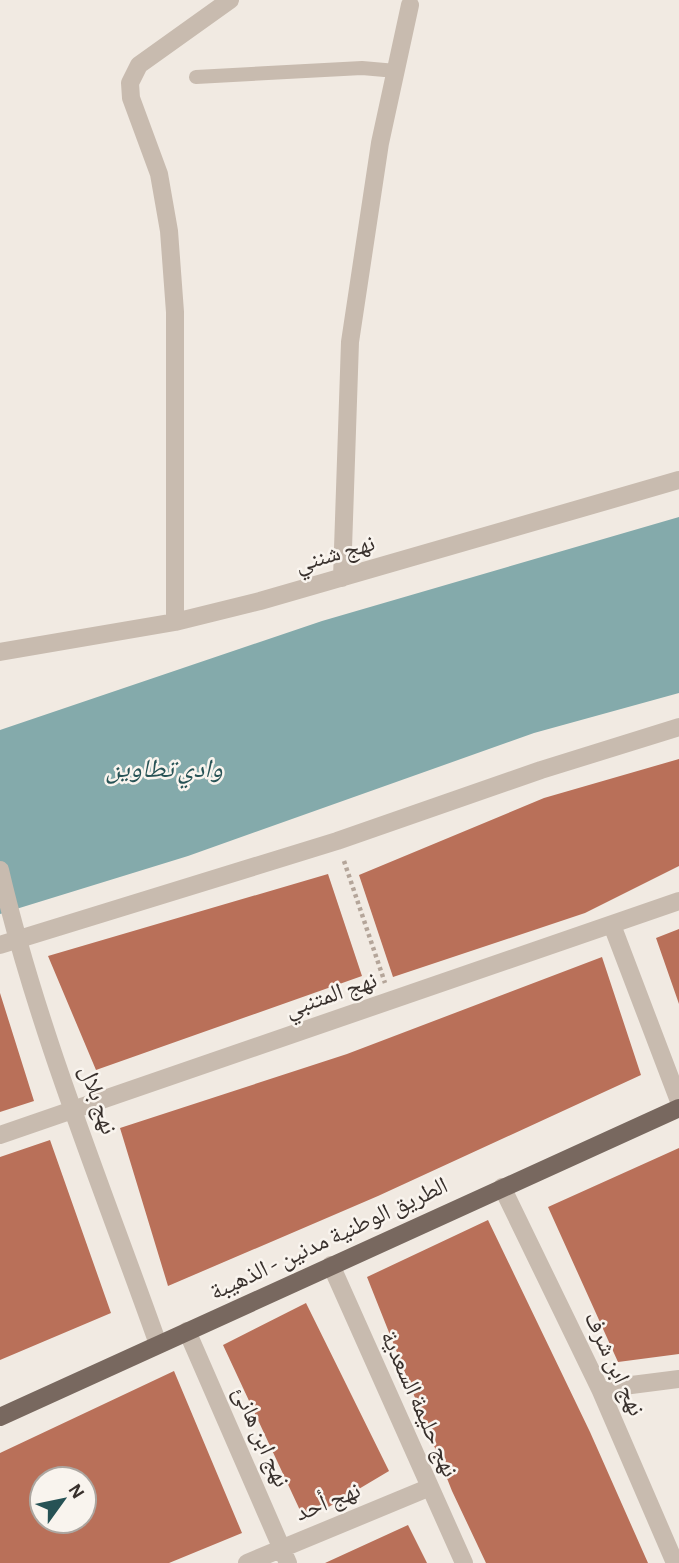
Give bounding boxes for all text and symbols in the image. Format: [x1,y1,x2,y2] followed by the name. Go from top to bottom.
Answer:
[292,531,379,583] street label: نهج شنني
[105,756,223,789] water label: وادي تطاوين
[282,968,382,1028] street label: نهج المتنبي
[73,1062,121,1138] street label: نهج بلال
[206,1173,452,1306] street label: الطريق الوطنية مدنين - الذهيبة
[578,1308,649,1421] street label: نهج ابن شرف
[374,1327,462,1482] street label: نهج حليمة السعدية
[226,1383,294,1492] street label: نهج ابن هانئ
[28,1465,98,1535] north arrow
[291,1476,365,1528] street label: نهج أحد
[64,1481,88,1502] text: N

